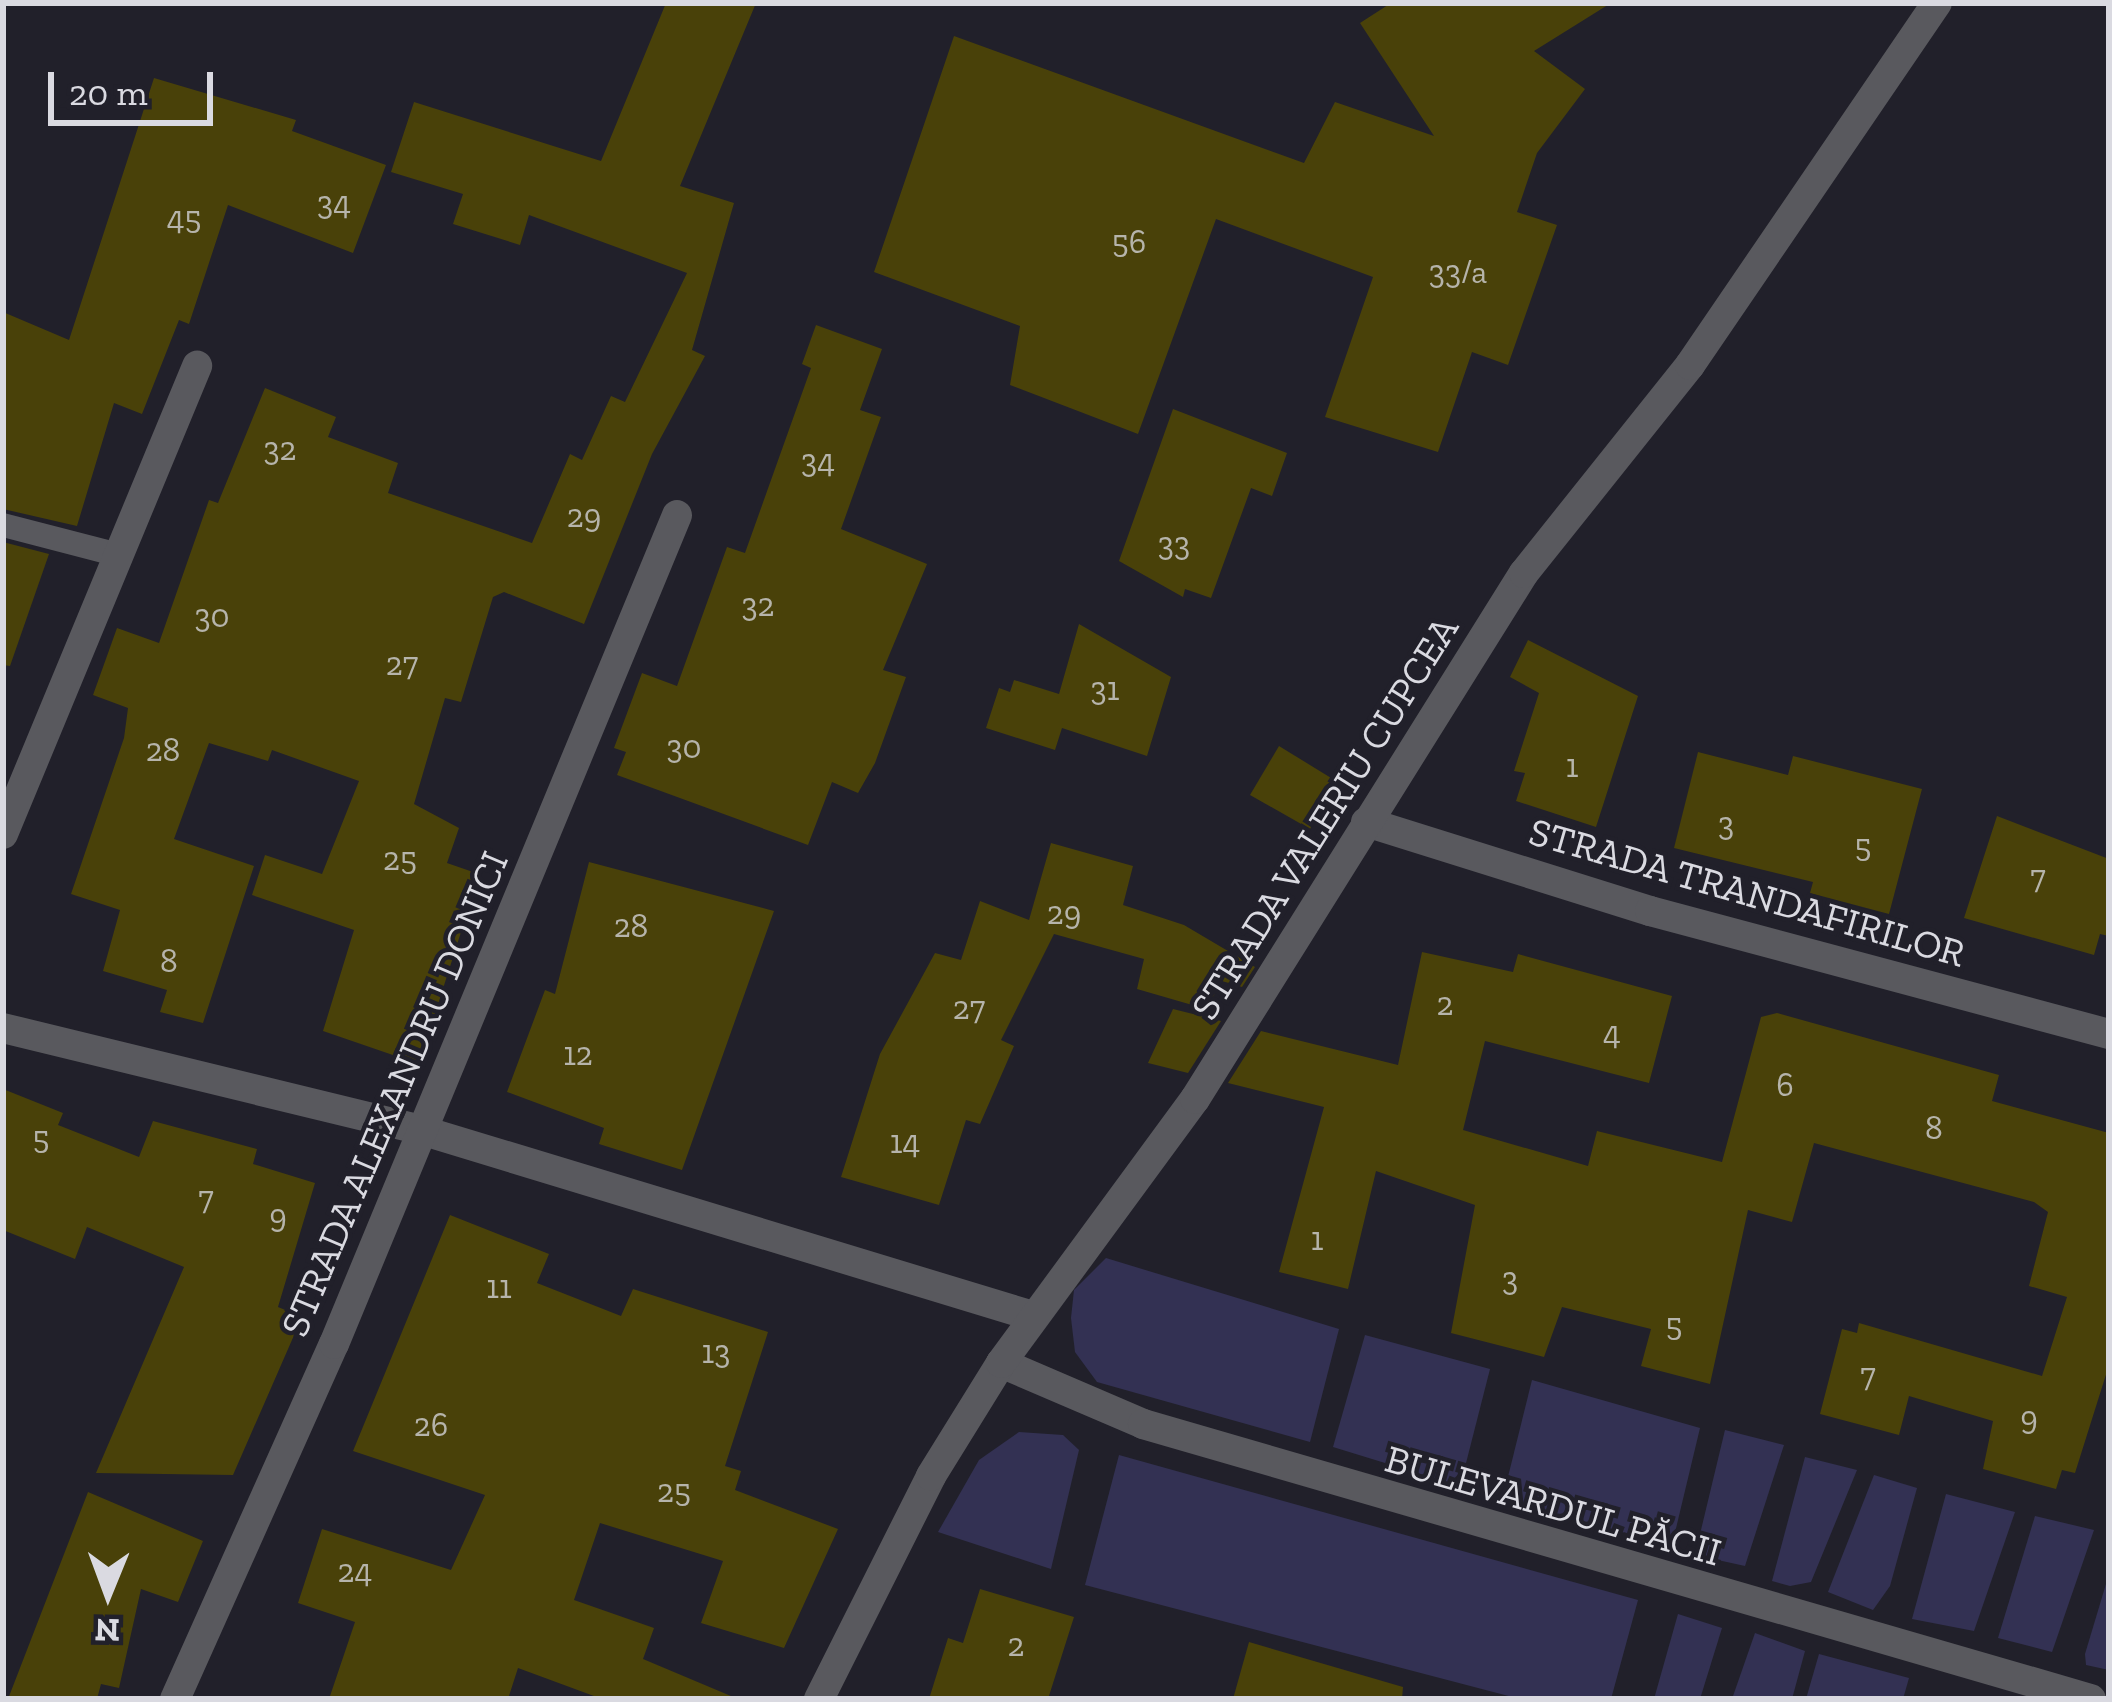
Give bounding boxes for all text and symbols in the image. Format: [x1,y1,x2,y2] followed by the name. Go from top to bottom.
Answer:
[54,48,219,122] scale bar
[69,71,148,114] text: 20 m
[317,183,351,223] house number: 34
[167,198,201,238] house number: 45
[1112,222,1146,262] house number: 56
[1429,252,1487,292] house number: 33/a
[263,429,297,469] house number: 32
[801,441,835,481] house number: 34
[567,496,601,536] house number: 29
[1158,524,1190,564] house number: 33
[741,585,775,625] house number: 32
[194,596,230,636] house number: 30
[1181,607,1469,1029] street label: STRADA VALERIU CUPCEA
[386,644,418,684] house number: 27
[1091,669,1119,709] house number: 31
[666,727,702,767] house number: 30
[146,730,180,770] house number: 28
[1566,746,1578,786] house number: 1
[1718,804,1734,844] house number: 3
[1523,808,1971,978] street label: STRADA TRANDAFIRILOR
[1855,826,1871,866] house number: 5
[383,839,417,879] house number: 25
[271,844,519,1344] street label: STRADA ALEXANDRU DONICI
[2030,857,2046,897] house number: 7
[1047,893,1081,933] house number: 29
[614,906,648,946] house number: 28
[160,941,178,981] house number: 8
[1437,984,1453,1024] house number: 2
[953,988,985,1028] house number: 27
[1603,1013,1621,1053] house number: 4
[563,1034,593,1074] house number: 12
[1776,1065,1794,1105] house number: 6
[1925,1108,1943,1148] house number: 8
[33,1118,49,1158] house number: 5
[890,1122,920,1162] house number: 14
[198,1178,214,1218] house number: 7
[269,1196,287,1236] house number: 9
[1311,1219,1323,1259] house number: 1
[1502,1259,1518,1299] house number: 3
[486,1267,512,1307] house number: 11
[1666,1305,1682,1345] house number: 5
[702,1332,730,1372] house number: 13
[1860,1355,1876,1395] house number: 7
[2020,1398,2038,1438] house number: 9
[414,1405,448,1445] house number: 26
[1379,1436,1727,1576] street label: BULEVARDUL PĂCII
[657,1471,691,1511] house number: 25
[48,1534,168,1654] north arrow
[338,1551,372,1591] house number: 24
[94,1611,120,1650] text: N
[1008,1625,1024,1665] house number: 2

